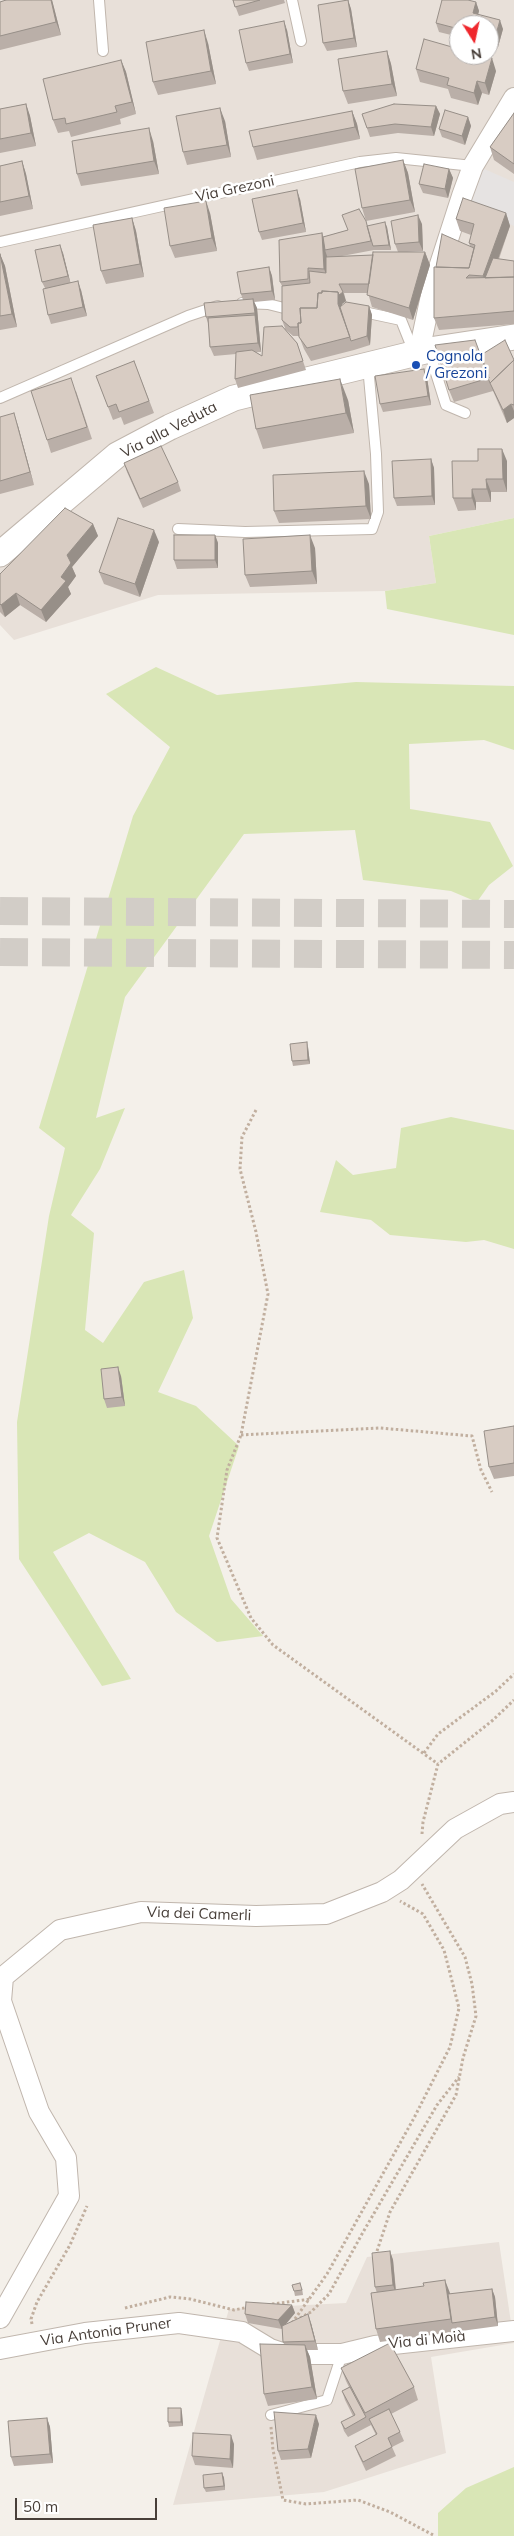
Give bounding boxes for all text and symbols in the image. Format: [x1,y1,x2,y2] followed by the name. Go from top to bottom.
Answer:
[449,15,499,65] north arrow
[470,44,483,64] text: N
[194,172,276,206] street label: Via Grezoni
[426,347,487,382] place label: Cognola / Grezoni
[410,359,422,371] marker: Cognola / Grezoni
[118,398,220,462] street label: Via alla Veduta
[146,1903,252,1925] street label: Via dei Camerli
[39,2314,173,2350] street label: Via Antonia Pruner
[388,2327,466,2353] street label: Via di Moià
[18,2488,160,2520] scale bar
[23,2497,58,2516] text: 50 m

